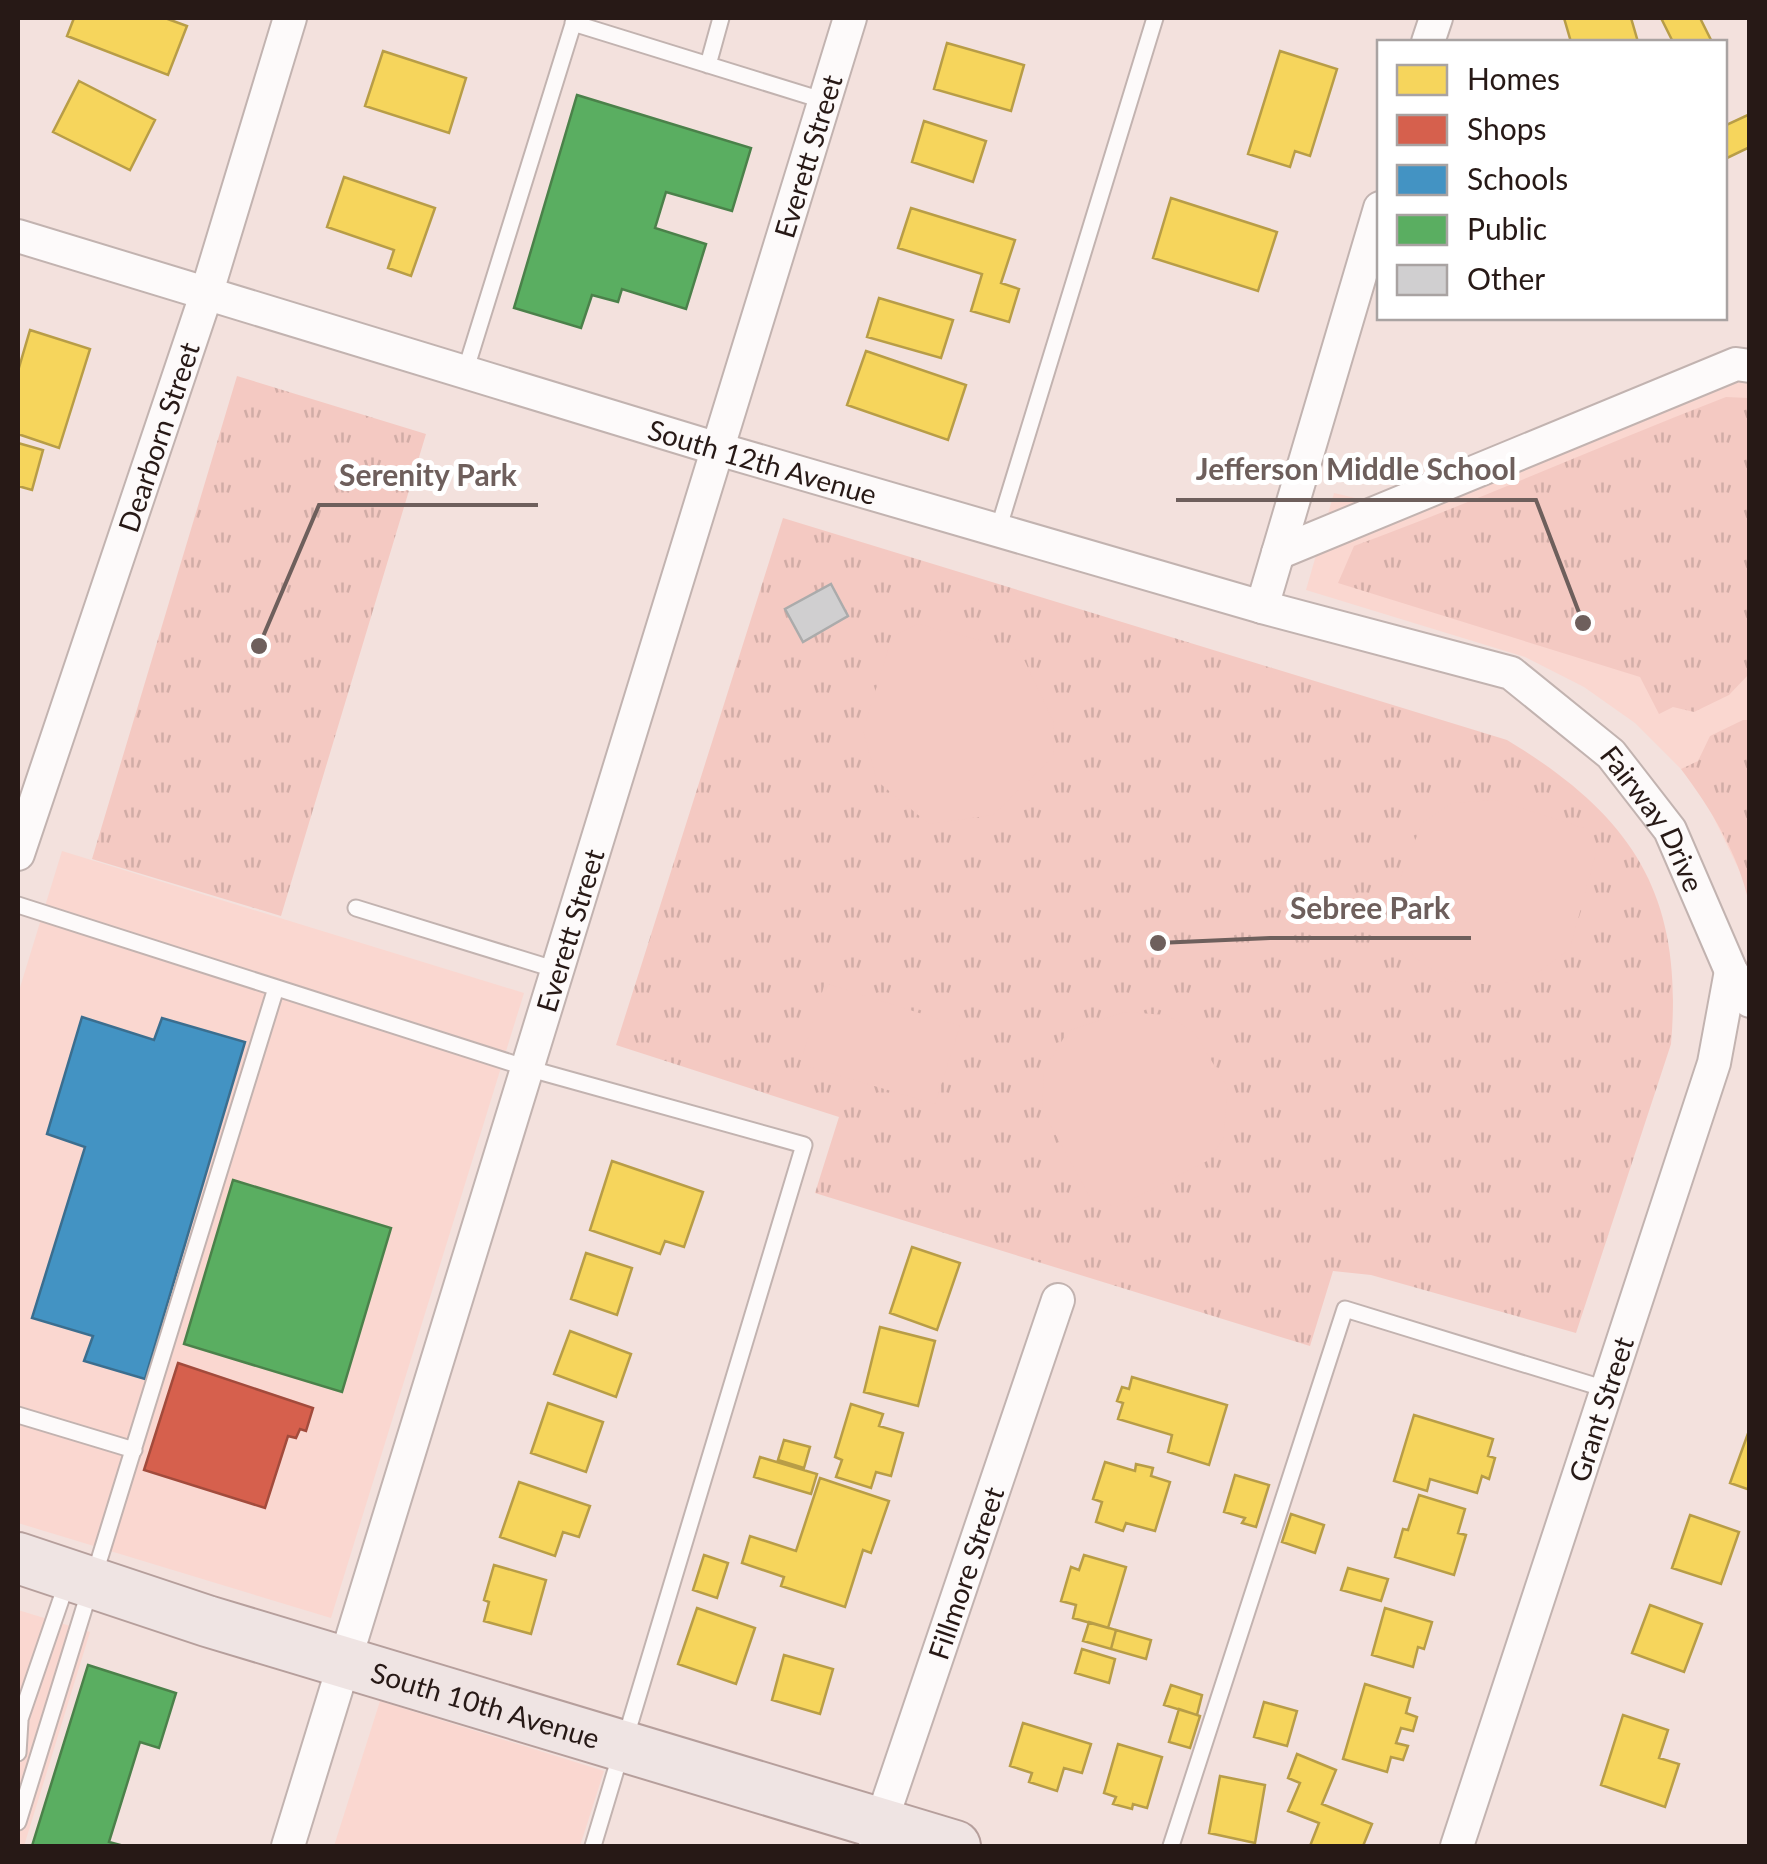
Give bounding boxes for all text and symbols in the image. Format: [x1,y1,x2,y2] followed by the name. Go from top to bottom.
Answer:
[1377,40,1727,320] legend
[1467,60,1560,96] text: Homes
[767,70,849,242] street label: Everett Street
[1467,110,1547,146] text: Shops
[1467,160,1568,196] text: Schools
[1467,210,1547,246] text: Public
[1467,260,1545,296] text: Other
[111,338,206,536] street label: Dearborn Street
[644,412,881,511] street label: South 12th Avenue
[1176,440,1536,500] callout: Jefferson Middle School
[319,445,538,505] callout: Serenity Park
[1196,450,1516,486] text: Jefferson Middle School
[339,456,518,492] text: Serenity Park
[1594,739,1712,897] street label: Fairway Drive
[528,845,611,1016] street label: Everett Street
[1270,878,1471,938] callout: Sebree Park
[1290,889,1451,925] text: Sebree Park
[1561,1332,1640,1486] street label: Grant Street
[921,1482,1010,1664] street label: Fillmore Street
[367,1654,604,1755] street label: South 10th Avenue

